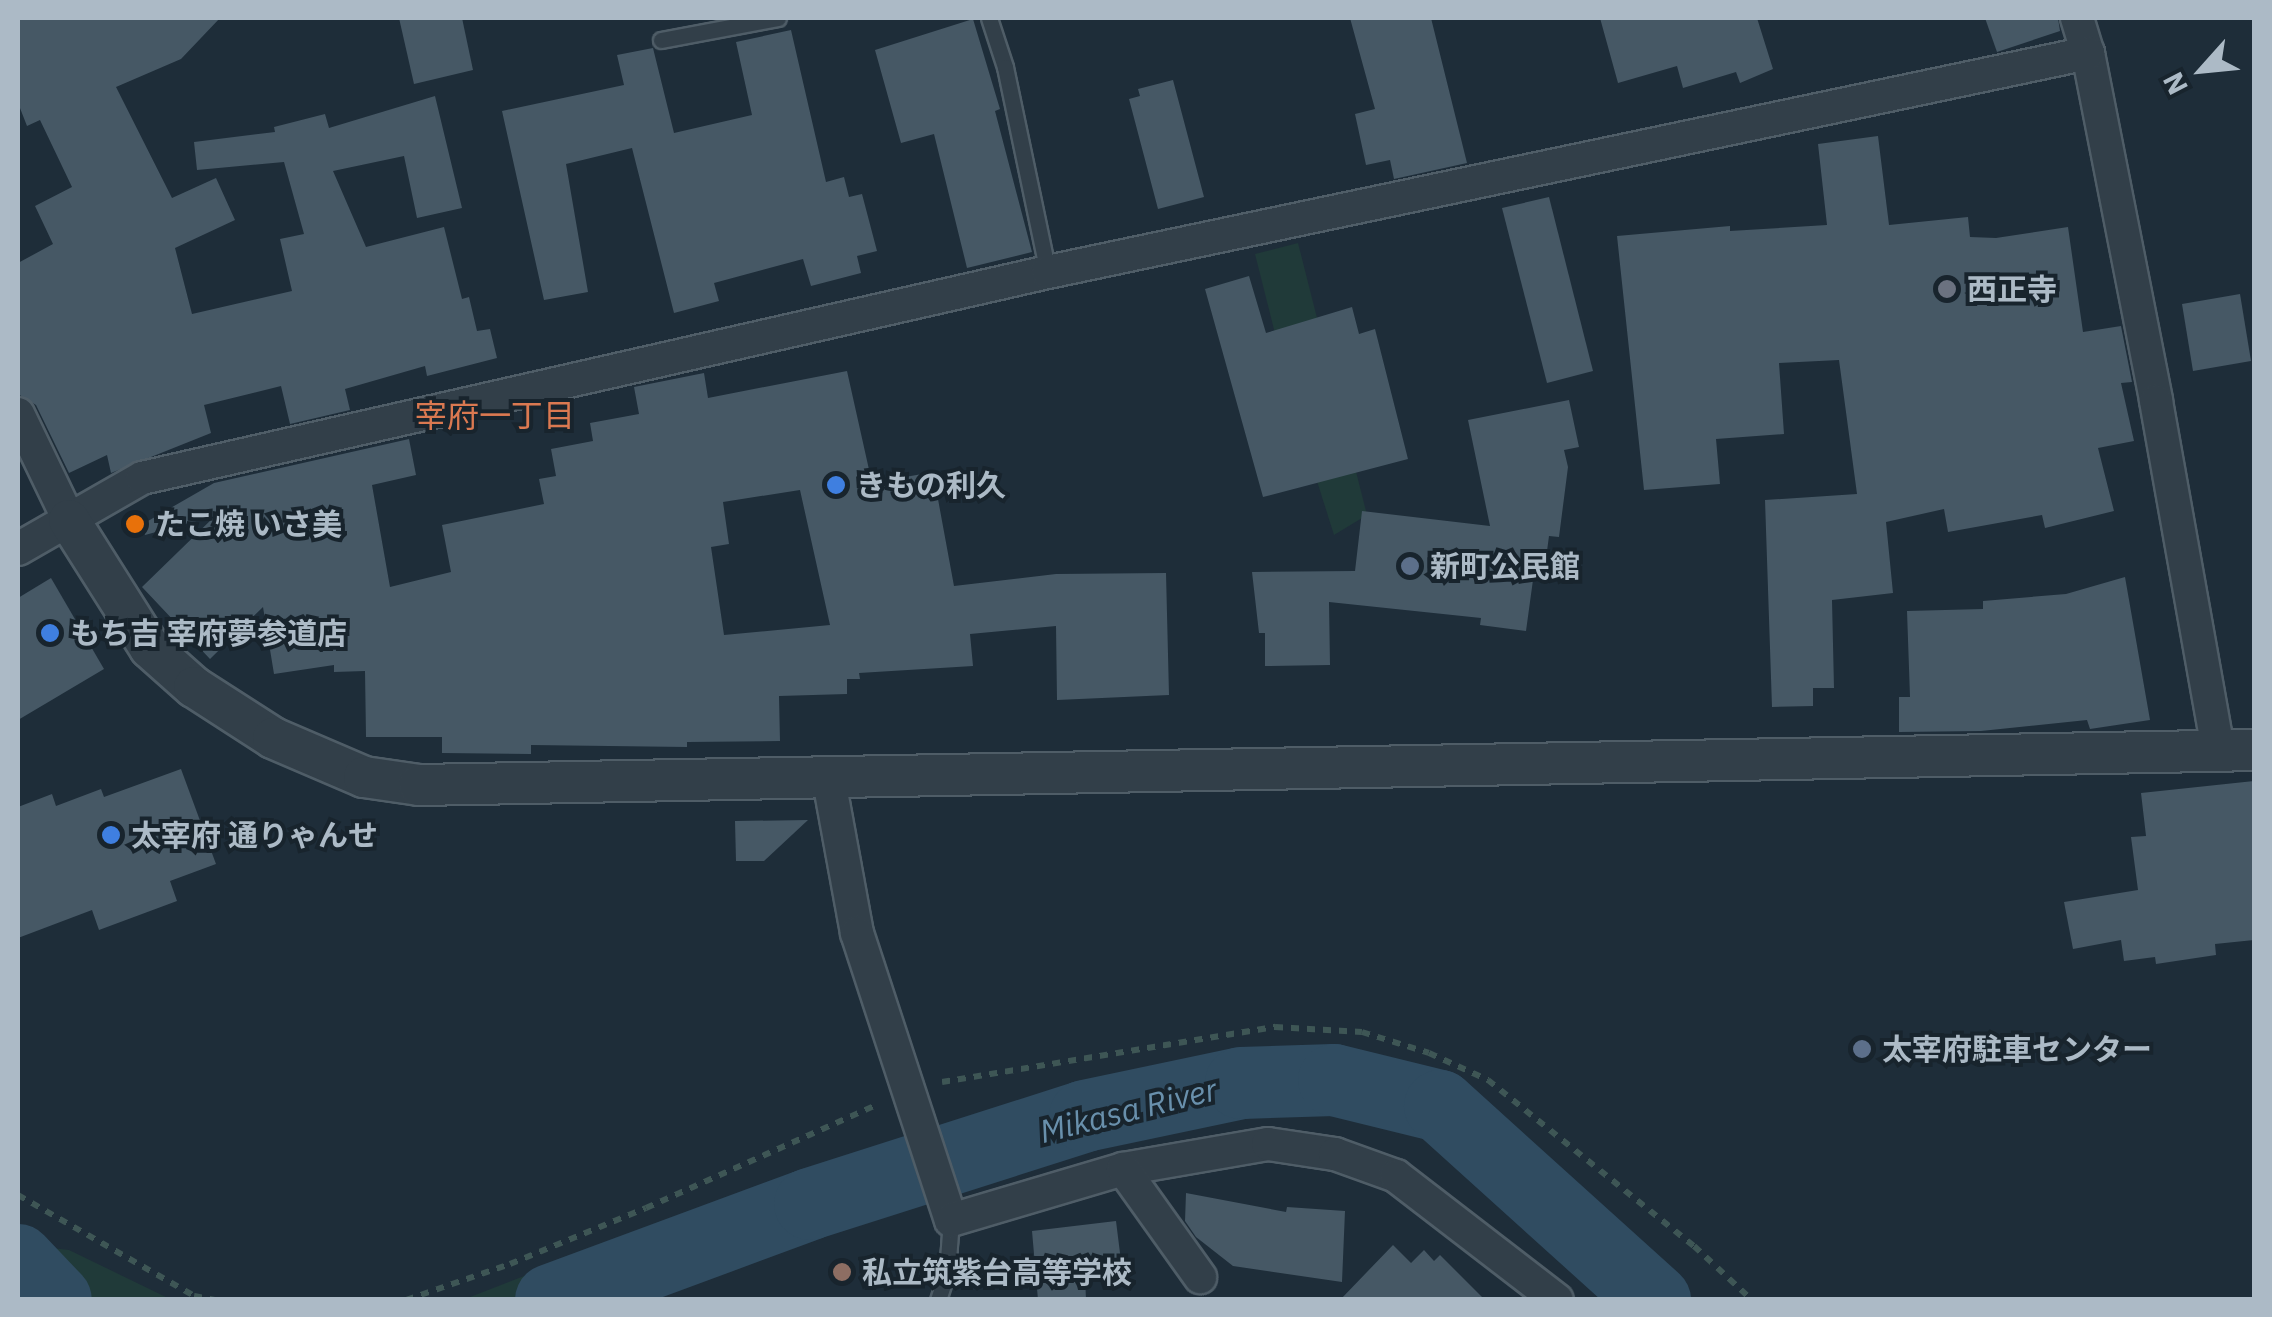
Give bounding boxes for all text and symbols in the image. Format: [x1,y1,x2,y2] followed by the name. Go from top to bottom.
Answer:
[2152,20,2252,120] north arrow
[2154,66,2196,101] text: N
[1967,271,2057,307] place label: 西正寺
[1936,278,1958,300] marker: 西正寺
[415,396,575,434] district label: 宰府一丁目
[856,467,1006,503] place label: きもの利久
[825,474,847,496] marker: きもの利久
[155,506,342,542] place label: たこ焼 いさ美
[124,513,146,535] marker: たこ焼 いさ美
[1430,548,1580,584] place label: 新町公民館
[1399,555,1421,577] marker: 新町公民館
[70,615,347,651] place label: もち吉 宰府夢参道店
[39,622,61,644] marker: もち吉 宰府夢参道店
[131,817,378,853] place label: 太宰府 通りゃんせ
[100,824,122,846] marker: 太宰府 通りゃんせ
[1882,1031,2152,1067] place label: 太宰府駐車センター
[1851,1038,1873,1060] marker: 太宰府駐車センター
[1035,1069,1221,1151] water label: Mikasa River
[862,1254,1132,1290] place label: 私立筑紫台高等学校
[831,1261,853,1283] marker: 私立筑紫台高等学校

